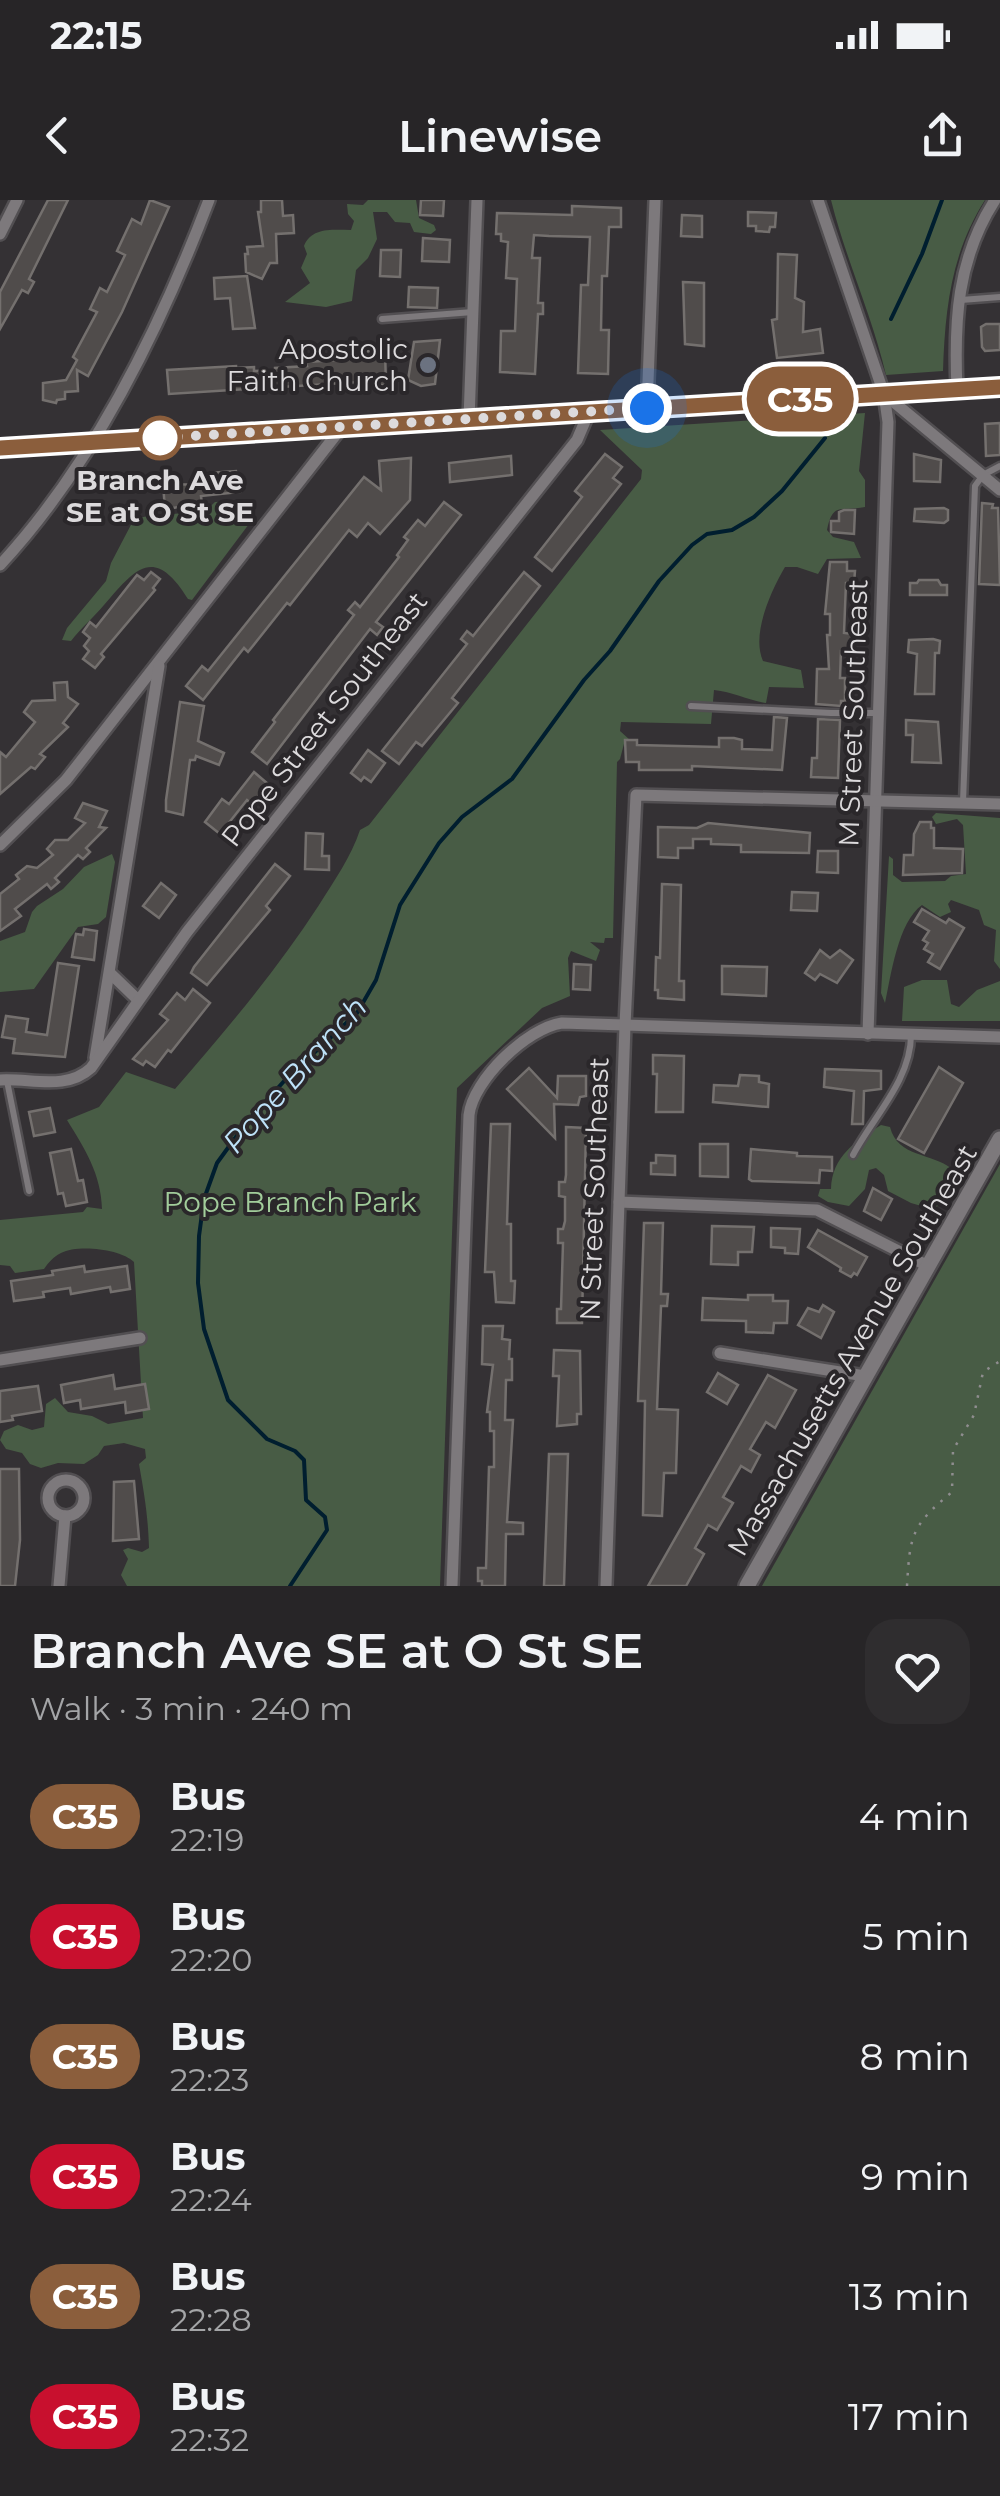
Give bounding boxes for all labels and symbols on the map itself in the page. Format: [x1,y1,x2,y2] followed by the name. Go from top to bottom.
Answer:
[226,332,408,398] place label: Apostolic Faith Church
[417,354,439,376] marker: Apostolic Faith Church
[742,366,858,432] line badge: C35
[622,383,672,433] your location
[139,417,181,459] marker: Branch Ave SE at O St SE
[66,463,254,529] place label: Branch Ave SE at O St SE
[831,578,875,848] street label: M Street Southeast
[214,585,434,853] street label: Pope Street Southeast
[215,989,375,1161] water label: Pope Branch
[572,1056,616,1322] street label: N Street Southeast
[720,1138,984,1562] street label: Massachusetts Avenue Southeast
[164,1185,417,1219] park label: Pope Branch Park

